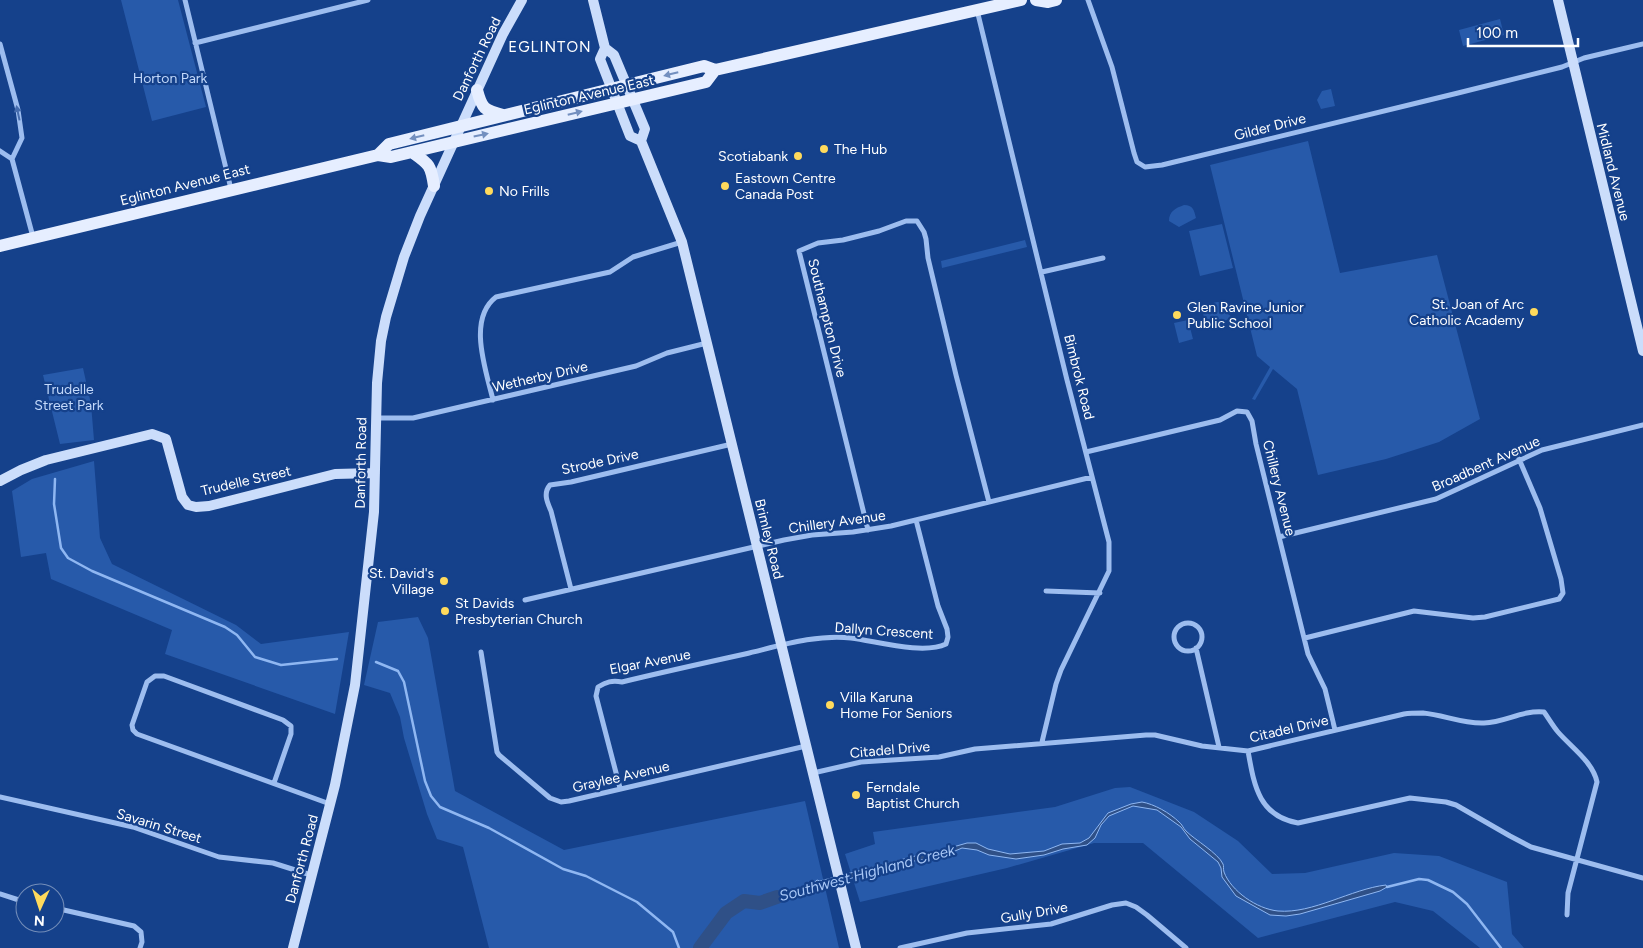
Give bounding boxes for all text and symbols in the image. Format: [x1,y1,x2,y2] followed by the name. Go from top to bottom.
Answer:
[449,14,505,104] street label: Danforth Road
[1468,15,1578,47] scale bar
[1476,24,1518,42] text: 100 m
[508,38,592,56] district label: EGLINTON
[133,70,208,87] park label: Horton Park
[663,70,678,78] one-way arrow
[522,72,656,118] street label: Eglinton Avenue East
[14,106,22,121] one-way arrow
[568,109,583,117] one-way arrow
[1232,110,1308,144] street label: Gilder Drive
[1593,121,1633,223] street label: Midland Avenue
[474,131,489,139] one-way arrow
[410,133,425,141] one-way arrow
[834,141,887,158] place label: The Hub
[818,143,830,155] marker: The Hub
[718,148,788,165] place label: Scotiabank
[792,150,804,162] marker: Scotiabank
[118,161,252,209] street label: Eglinton Avenue East
[735,170,836,203] place label: Eastown Centre Canada Post
[719,180,731,192] marker: Eastown Centre Canada Post
[499,183,550,200] place label: No Frills
[483,185,495,197] marker: No Frills
[804,257,850,380] street label: Southampton Drive
[1409,296,1525,329] place label: St. Joan of Arc Catholic Academy
[1187,299,1304,332] place label: Glen Ravine Junior Public School
[1528,306,1540,318] marker: St. Joan of Arc Catholic Academy
[1171,309,1183,321] marker: Glen Ravine Junior Public School
[1060,333,1098,421] street label: Bimbrok Road
[491,358,590,396] street label: Wetherby Drive
[34,381,104,414] park label: Trudelle Street Park
[352,417,370,509] street label: Danforth Road
[1429,432,1543,495] street label: Broadbent Avenue
[1259,438,1299,538] street label: Chillery Avenue
[560,445,640,478] street label: Strode Drive
[199,462,293,500] street label: Trudelle Street
[751,497,787,581] street label: Brimley Road
[787,507,887,537] street label: Chillery Avenue
[369,565,434,598] place label: St. David's Village
[438,575,450,587] marker: St. David's Village
[455,595,583,628] place label: St Davids Presbyterian Church
[439,605,451,617] marker: St Davids Presbyterian Church
[834,619,934,643] street label: Dallyn Crescent
[608,646,692,678] street label: Elgar Avenue
[840,689,952,722] place label: Villa Karuna Home For Seniors
[824,699,836,711] marker: Villa Karuna Home For Seniors
[1248,712,1330,746] street label: Citadel Drive
[849,738,931,762] street label: Citadel Drive
[571,758,671,796] street label: Graylee Avenue
[866,779,960,812] place label: Ferndale Baptist Church
[850,789,862,801] marker: Ferndale Baptist Church
[114,805,204,847] street label: Savarin Street
[282,813,322,905] street label: Danforth Road
[777,841,958,905] water label: Southwest Highland Creek
[15,883,65,933] north arrow
[999,899,1069,927] street label: Gully Drive
[33,912,45,929] text: N

